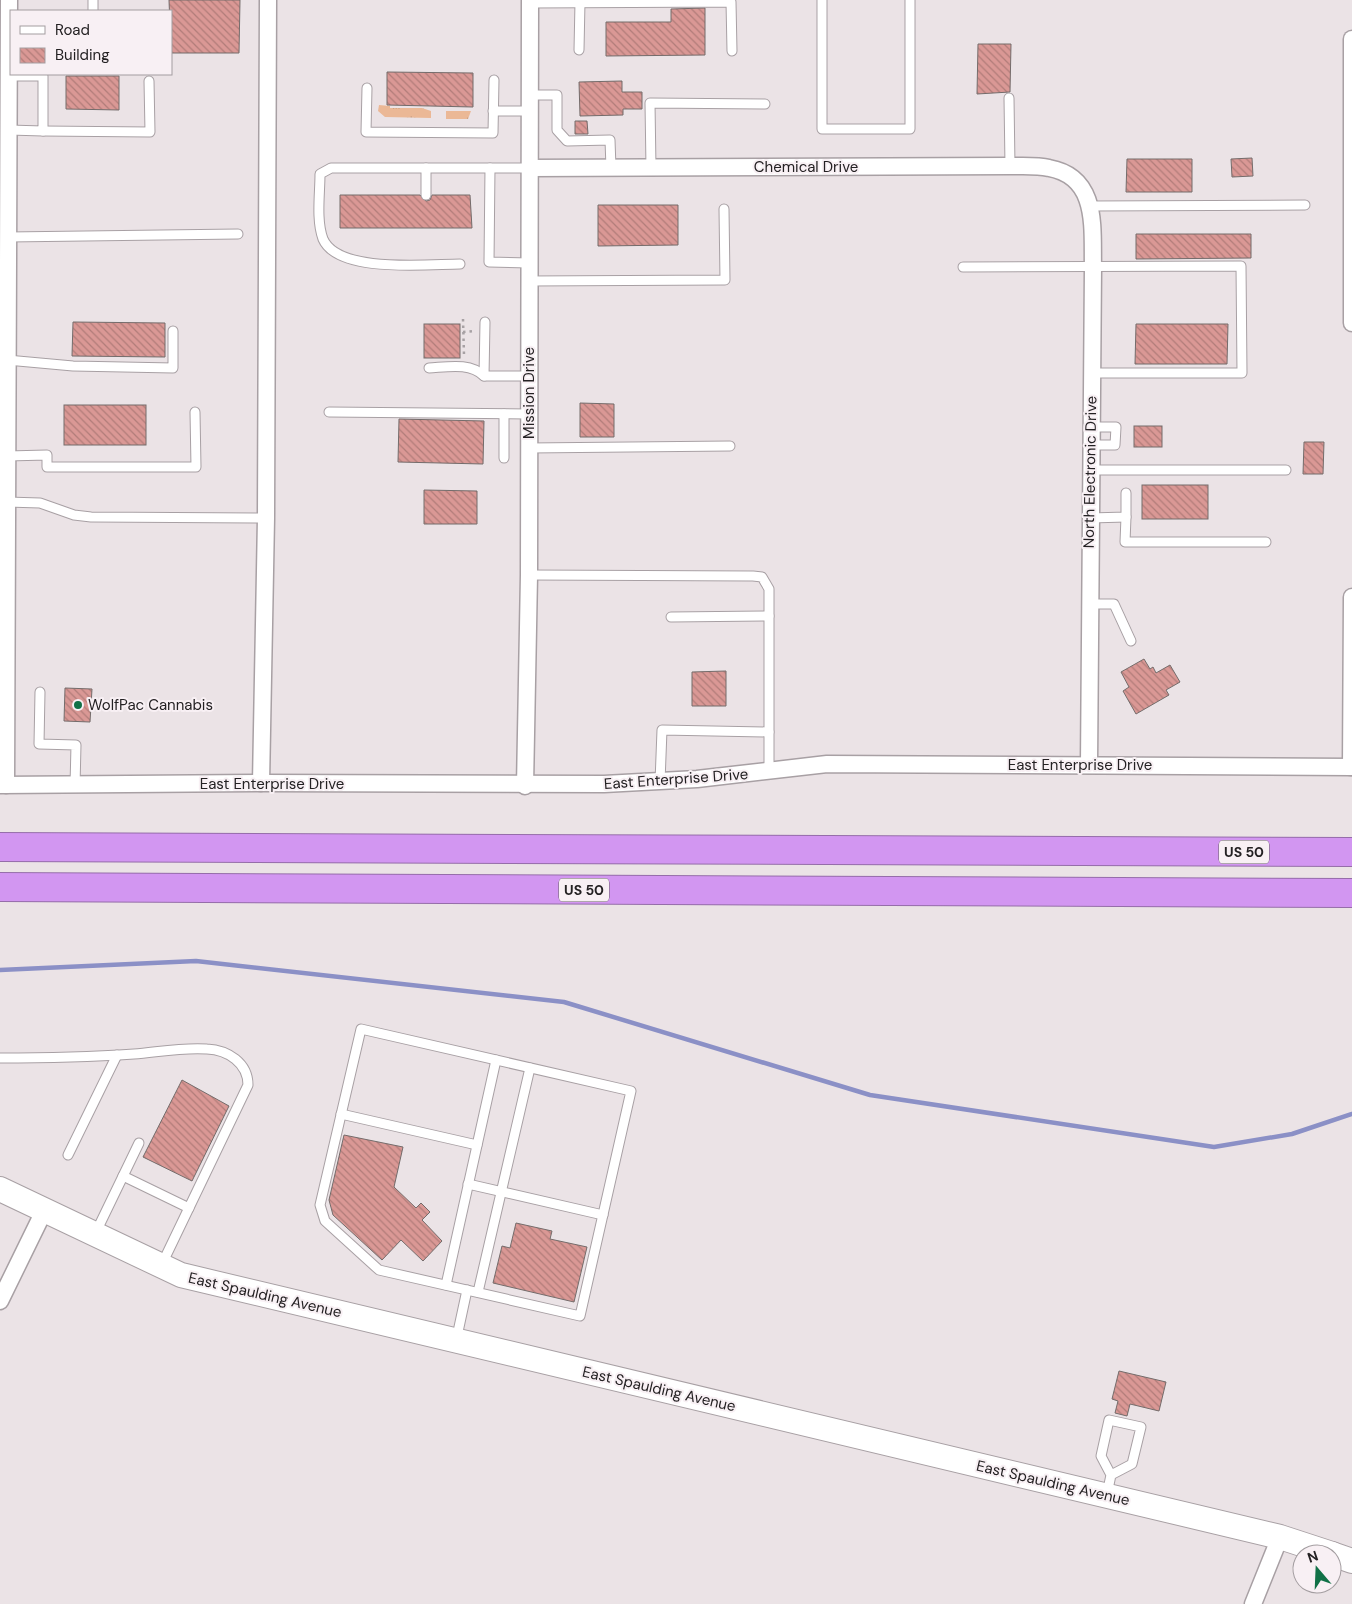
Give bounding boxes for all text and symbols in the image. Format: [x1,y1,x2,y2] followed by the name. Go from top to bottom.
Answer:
[10,10,172,75] legend
[55,20,90,40] text: Road
[55,45,110,65] text: Building
[754,157,858,177] street label: Chemical Drive
[519,347,539,439] street label: Mission Drive
[1079,396,1101,548] street label: North Electronic Drive
[88,695,213,715] place label: WolfPac Cannabis
[72,699,84,711] marker: WolfPac Cannabis
[1008,755,1152,775] street label: East Enterprise Drive
[603,764,749,794] street label: East Enterprise Drive
[200,774,344,794] street label: East Enterprise Drive
[1219,840,1269,864] road number: US 50
[559,878,609,902] road number: US 50
[186,1268,344,1322] street label: East Spaulding Avenue
[580,1362,738,1416] street label: East Spaulding Avenue
[974,1456,1132,1510] street label: East Spaulding Avenue
[1292,1544,1342,1594] north arrow
[1305,1547,1321,1567] text: N

